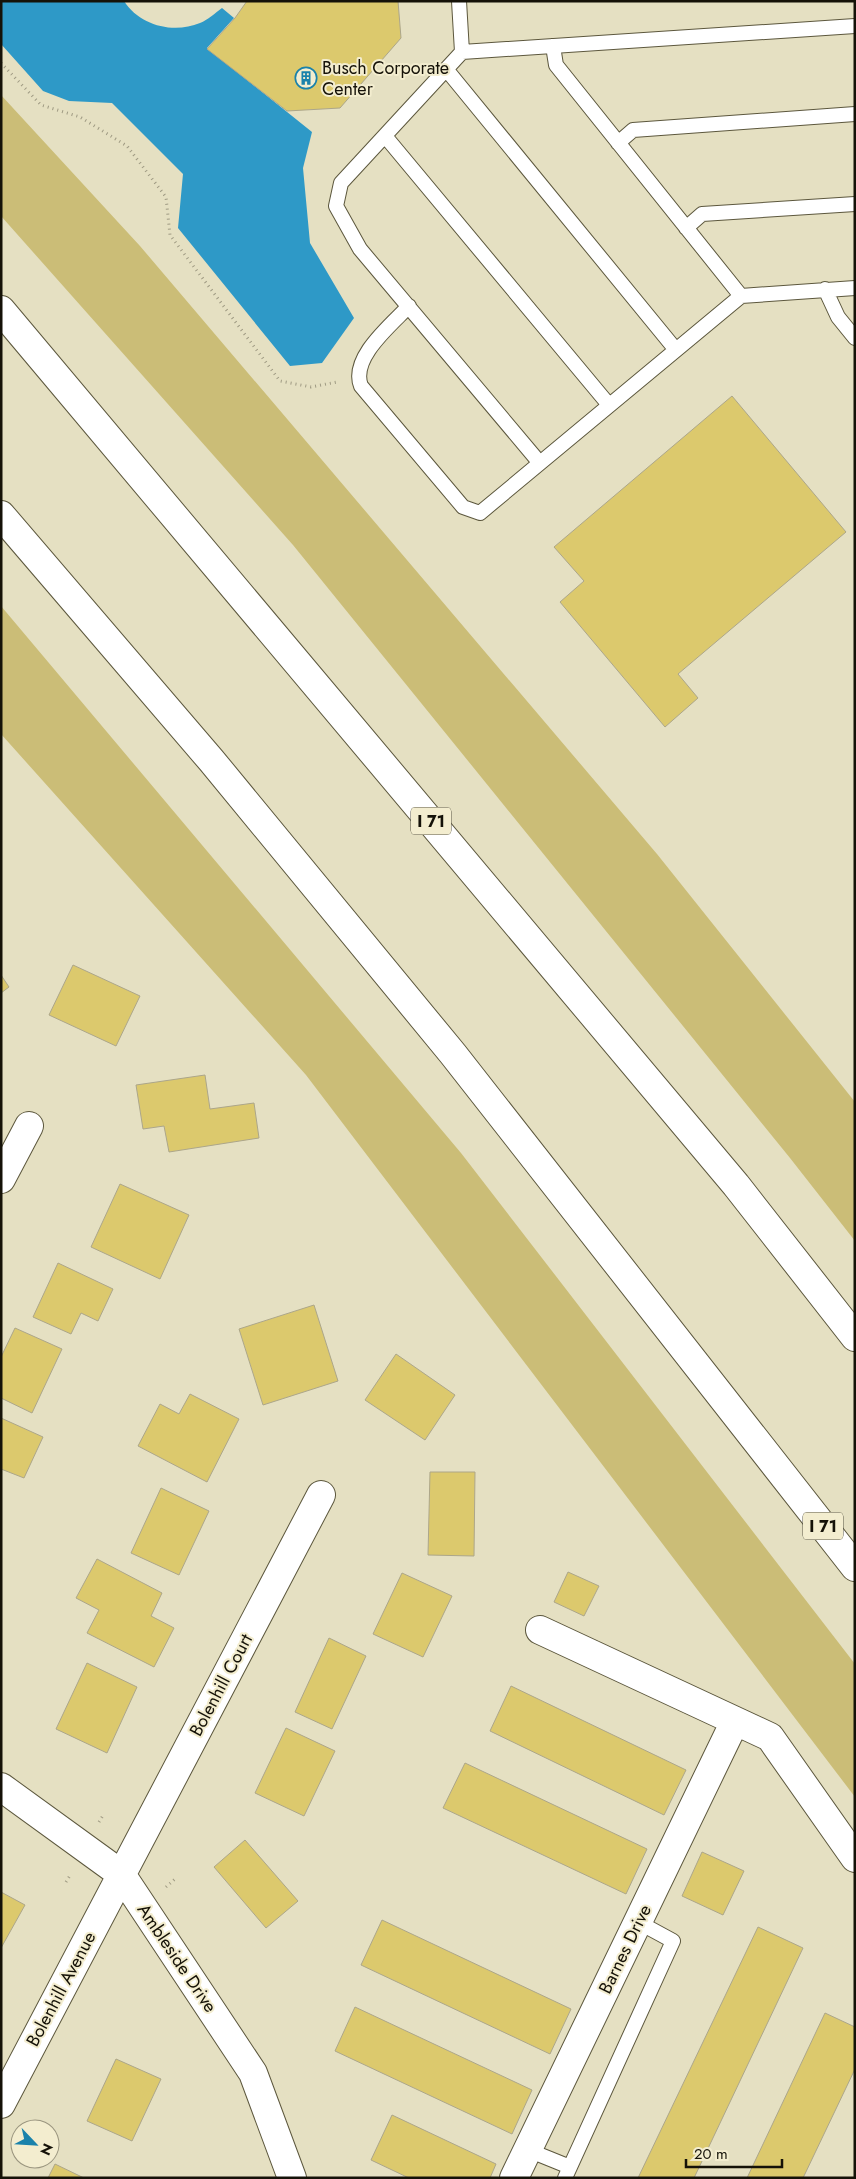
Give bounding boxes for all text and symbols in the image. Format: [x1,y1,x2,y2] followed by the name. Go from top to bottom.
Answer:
[322,55,449,102] place label: Busch Corporate Center
[294,66,318,90] building icon: Busch Corporate Center
[411,808,451,834] road number: I 71
[803,1512,843,1540] road number: I 71
[183,1629,259,1741] street label: Bolenhill Court
[131,1898,223,2018] street label: Ambleside Drive
[592,1900,658,1998] street label: Barnes Drive
[20,1927,102,2051] street label: Bolenhill Avenue
[10,2119,60,2169] north arrow
[686,2136,782,2168] scale bar
[35,2140,58,2159] text: N
[694,2143,728,2165] text: 20 m

